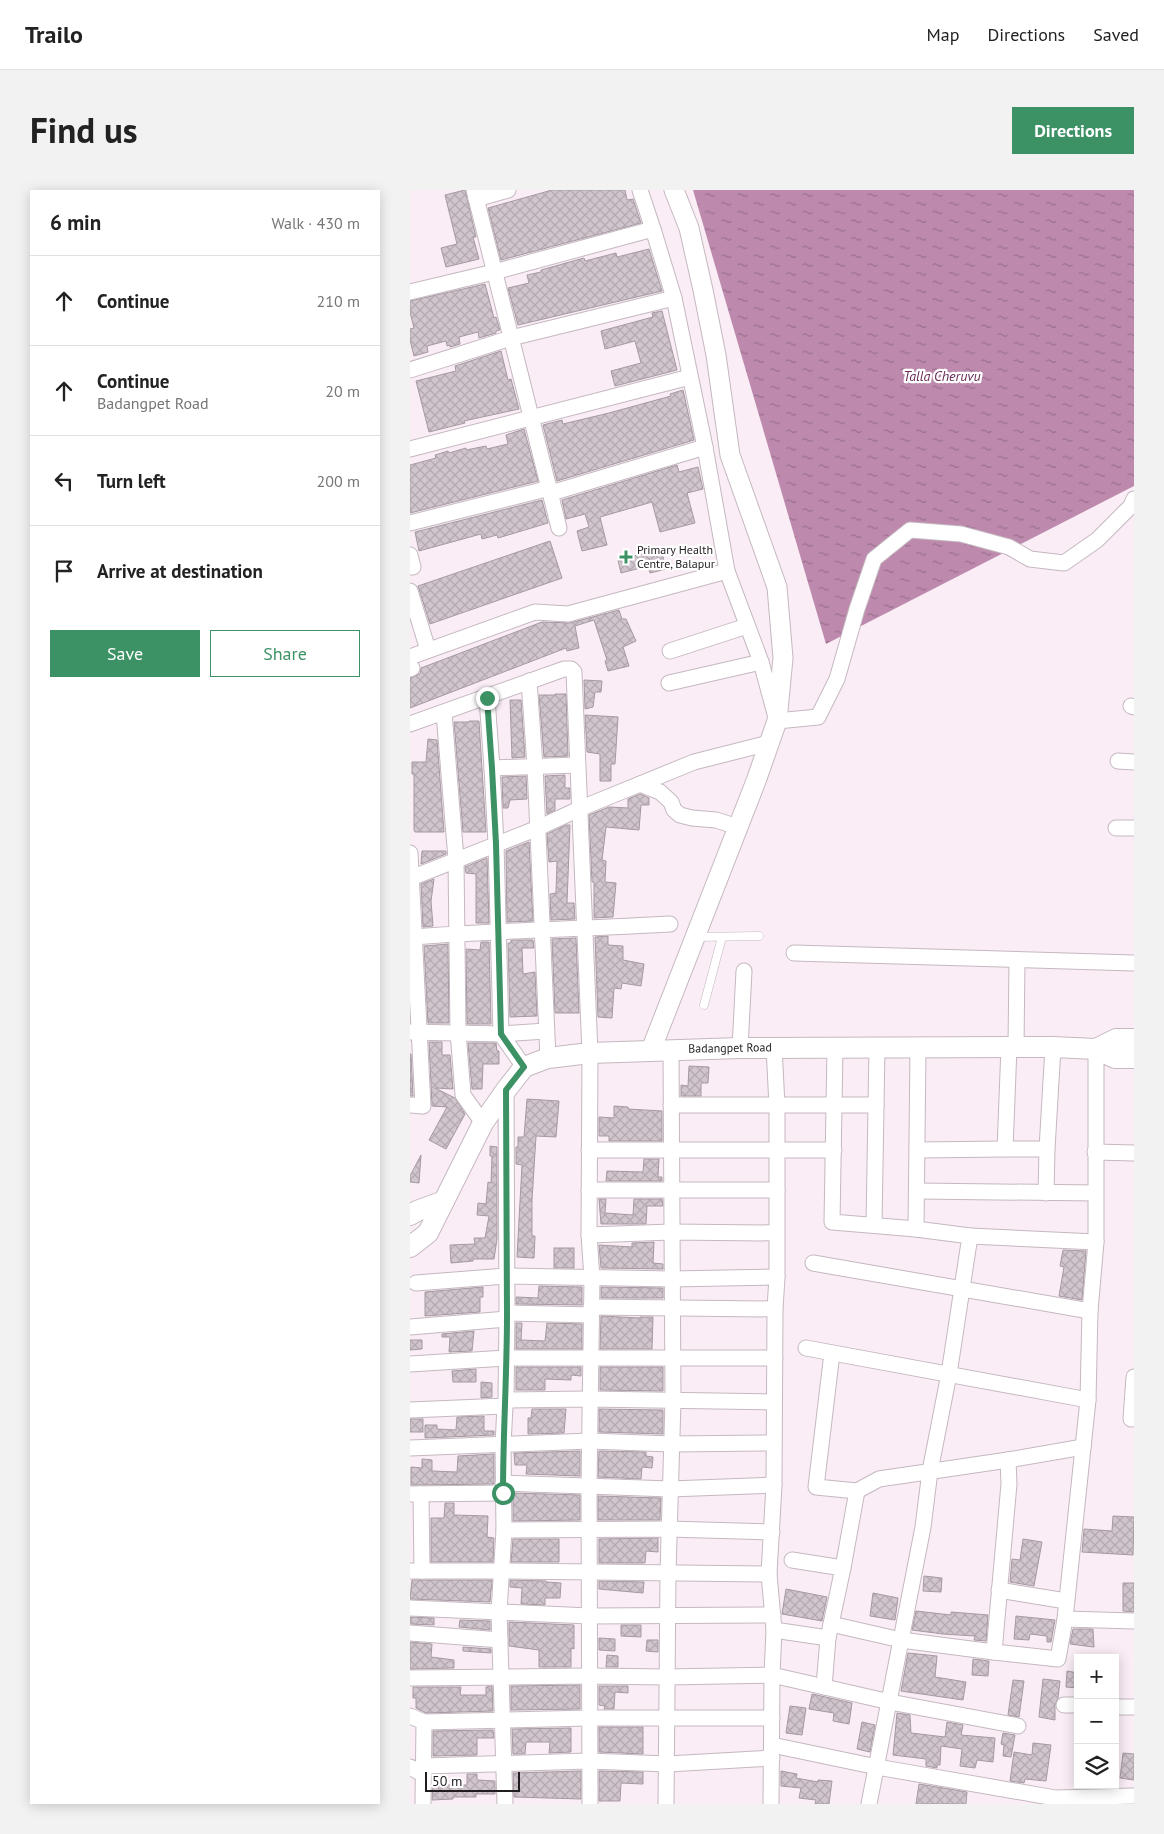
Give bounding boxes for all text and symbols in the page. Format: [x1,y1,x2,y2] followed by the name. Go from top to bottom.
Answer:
[25,19,83,50] text: Trailo
[927,23,959,46] text: Map
[987,23,1065,46] text: Directions
[1093,23,1139,46] text: Saved
[30,107,138,153] text: Find us
[1012,107,1134,154] button: Directions
[50,209,101,236] text: 6 min
[271,213,360,233] text: Walk · 430 m
[50,287,78,315] icon: ahead
[97,289,169,313] text: Continue
[317,291,360,311] text: 210 m
[903,367,981,385] water label: Talla Cheruvu
[97,369,169,393] text: Continue
[50,377,78,405] icon: ahead
[325,381,360,401] text: 20 m
[97,393,209,413] text: Badangpet Road
[50,467,78,495] icon: left
[97,469,166,493] text: Turn left
[317,471,360,491] text: 200 m
[637,542,715,571] place label: Primary Health Centre, Balapur
[619,550,633,564] marker: Primary Health Centre, Balapur
[50,557,78,585] icon: arrive
[97,559,263,583] text: Arrive at destination
[50,630,200,677] button: Save
[210,630,360,677] button: Share
[476,687,499,710] route end
[688,1039,772,1056] street label: Badangpet Road
[492,1482,515,1505] route start
[1074,1654,1119,1789] map controls
[1074,1654,1119,1699] button: +
[1074,1699,1119,1744] button: −
[1074,1744,1119,1789] button: layers
[425,1769,520,1792] scale bar
[432,1772,462,1790] text: 50 m

